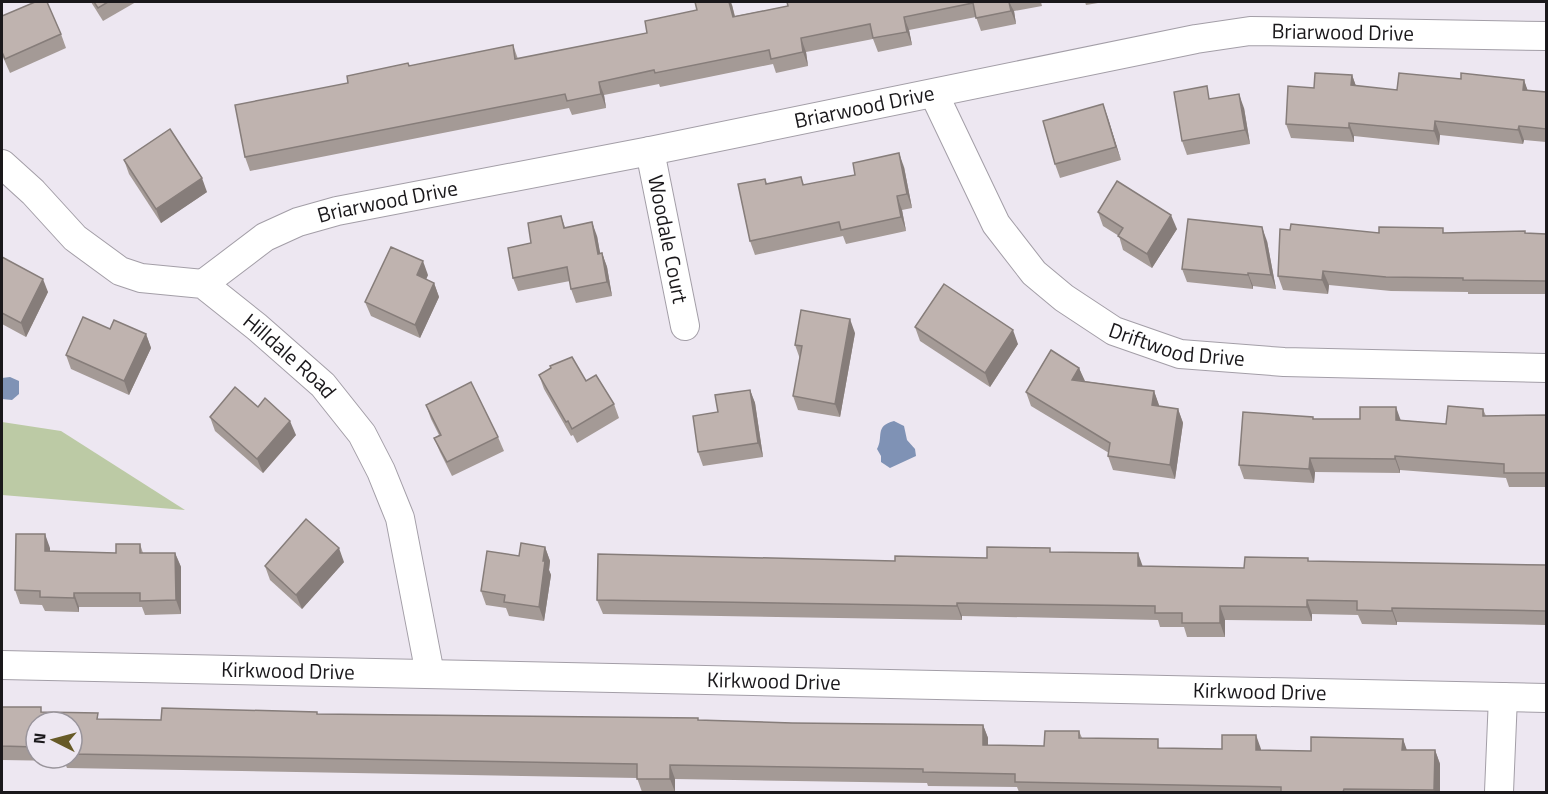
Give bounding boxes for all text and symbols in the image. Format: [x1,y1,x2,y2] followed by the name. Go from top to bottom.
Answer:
[1271,14,1414,49] street label: Briarwood Drive
[791,76,937,136] street label: Briarwood Drive
[313,171,460,231] street label: Briarwood Drive
[640,172,697,307] street label: Woodale Court
[237,305,345,405] street label: Hilldale Road
[1105,313,1246,374] street label: Driftwood Drive
[221,653,355,688] street label: Kirkwood Drive
[707,663,841,698] street label: Kirkwood Drive
[1193,673,1327,708] street label: Kirkwood Drive
[24,710,84,770] north arrow
[27,732,52,745] text: N

